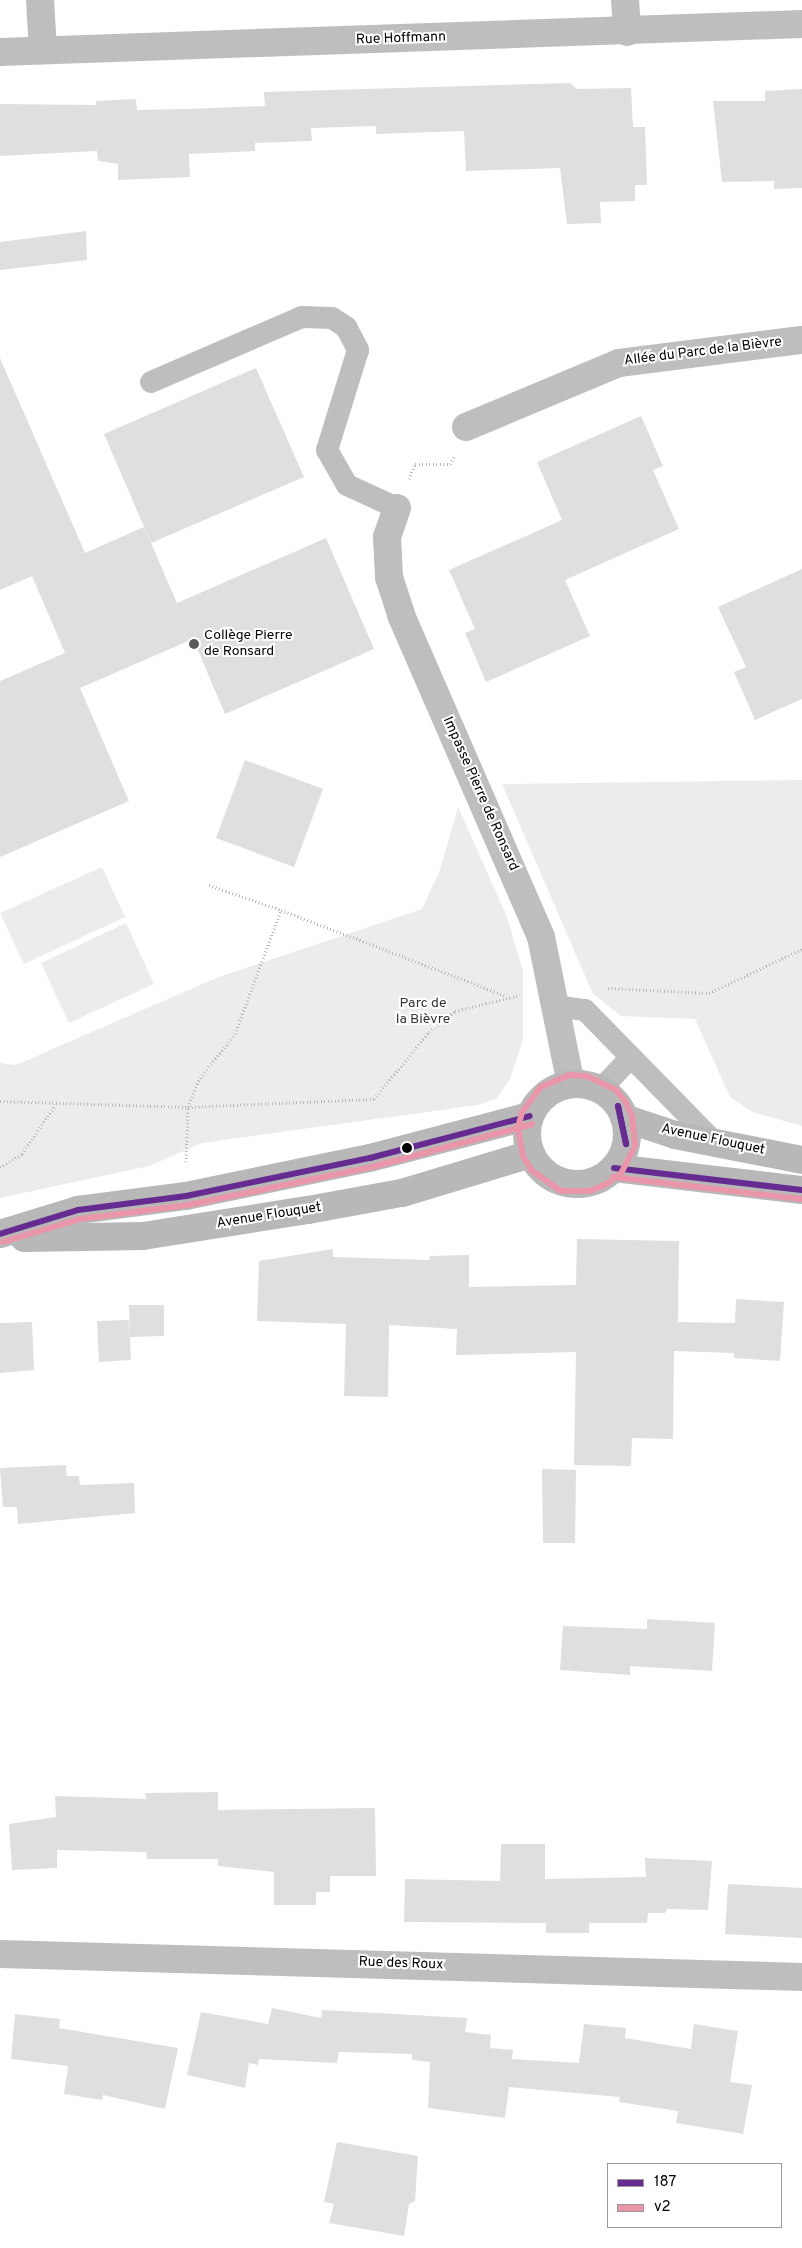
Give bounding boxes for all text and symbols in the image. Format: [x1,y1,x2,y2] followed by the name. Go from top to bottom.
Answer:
[356,29,446,49] street label: Rue Hoffmann
[623,334,783,370] street label: Allée du Parc de la Bièvre
[204,628,292,660] place label: Collège Pierre de Ronsard
[188,638,200,650] marker: Collège Pierre de Ronsard
[438,714,522,874] street label: Impasse Pierre de Ronsard
[396,996,450,1028] park label: Parc de la Bièvre
[660,1121,766,1159] street label: Avenue Flouquet
[402,1143,412,1153] unlabelled marker
[216,1199,322,1233] street label: Avenue Flouquet
[358,1954,444,1974] street label: Rue des Roux
[607,2163,782,2228] legend
[654,2173,676,2192] text: 187
[654,2198,671,2217] text: v2

